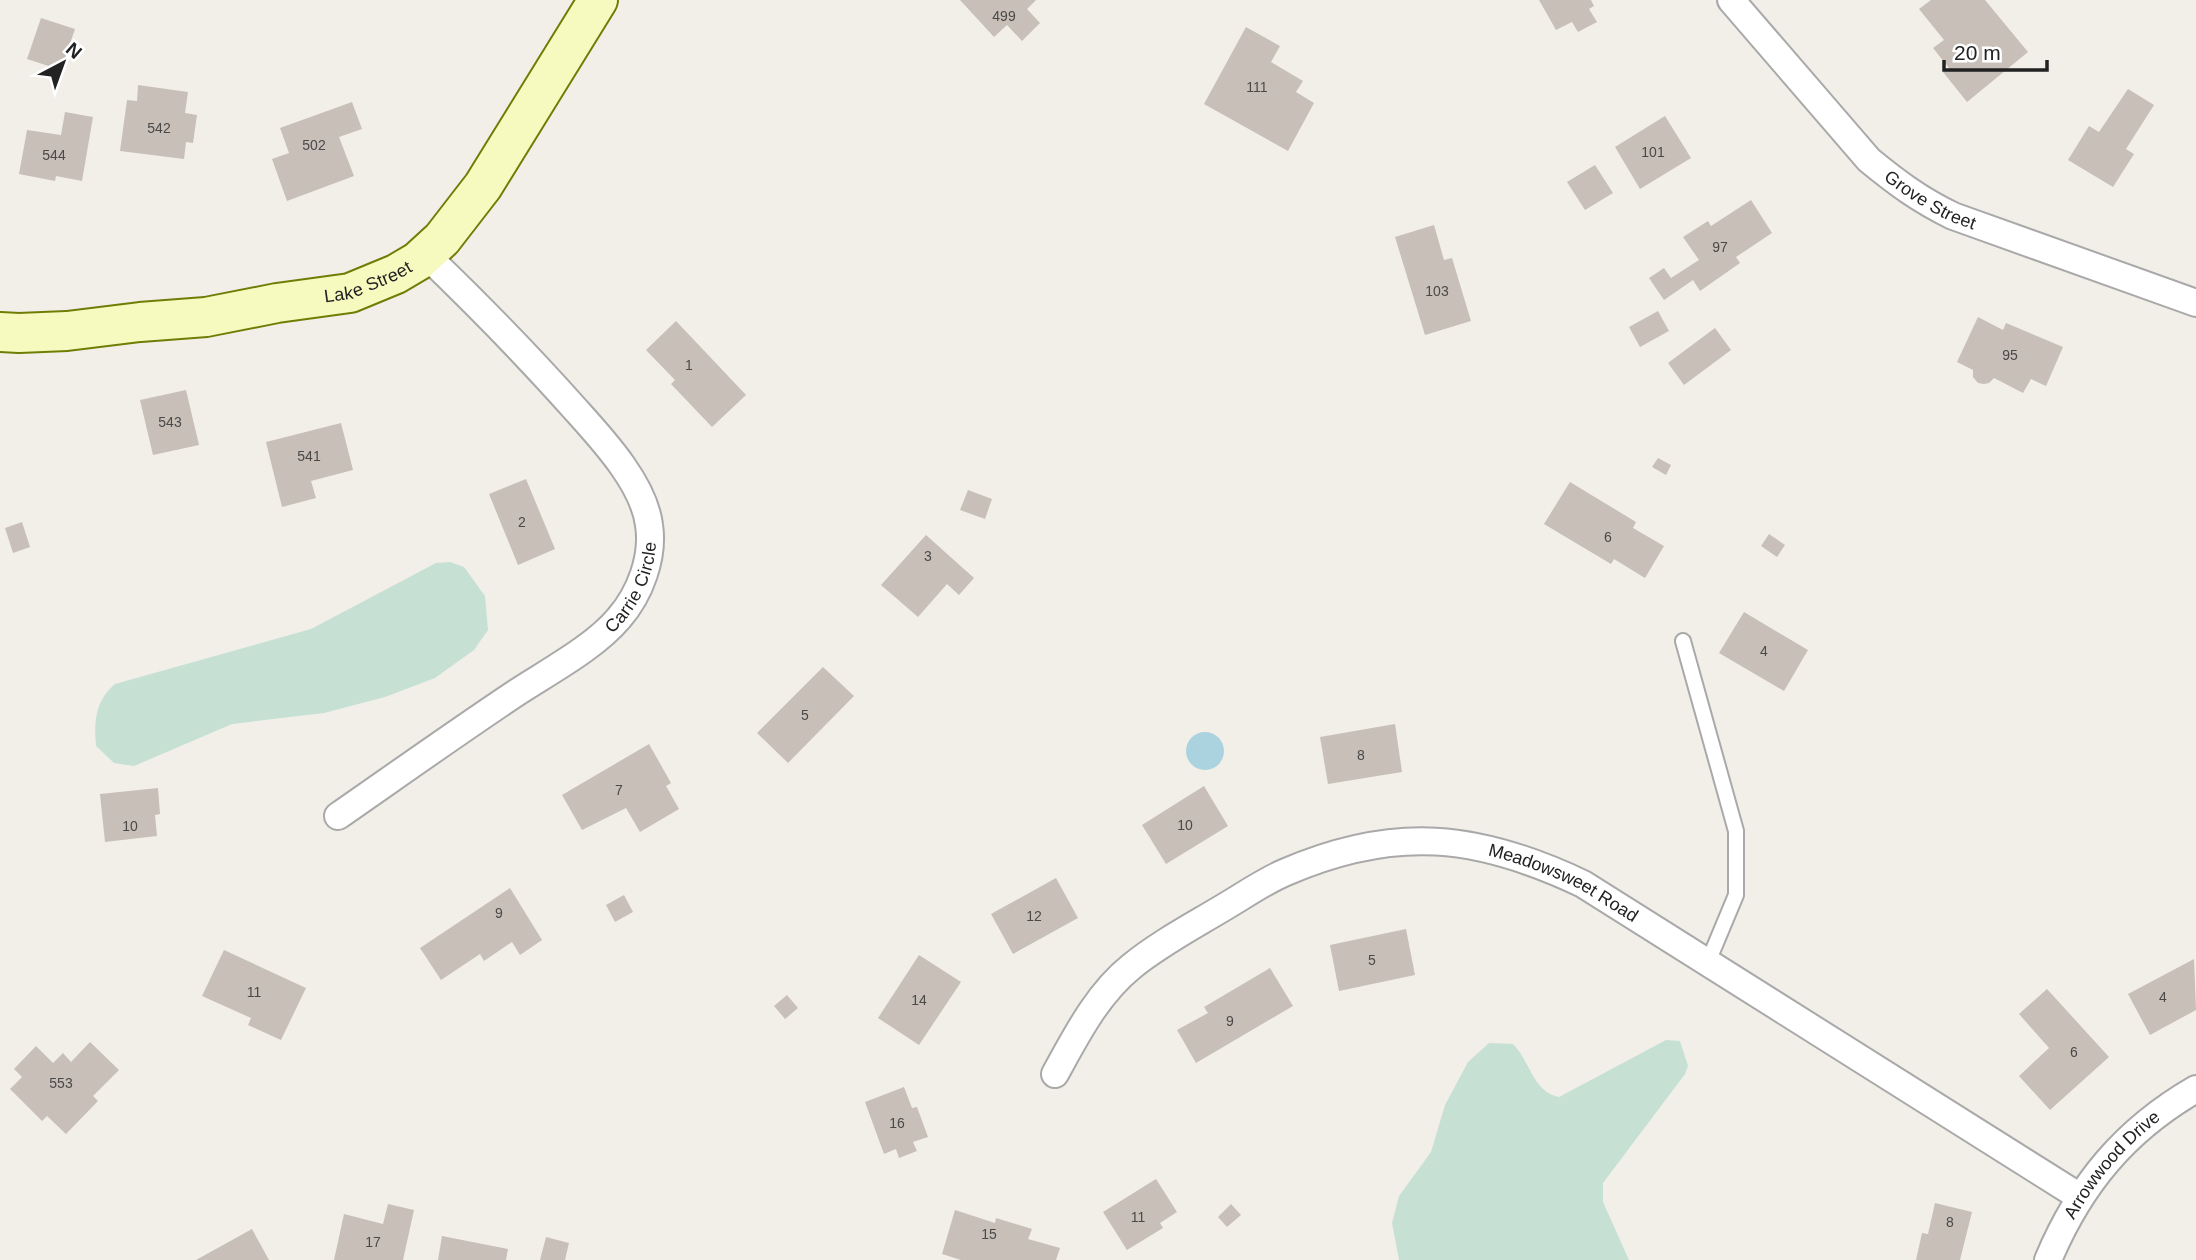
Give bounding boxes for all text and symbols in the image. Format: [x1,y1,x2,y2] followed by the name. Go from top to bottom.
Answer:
[992,8,1016,24] house number: 499
[28,28,98,98] north arrow
[1944,28,2047,72] scale bar
[62,38,86,63] text: N
[1954,41,2001,64] text: 20 m
[1246,79,1268,95] house number: 111
[147,120,171,136] house number: 542
[302,137,326,153] house number: 502
[1641,144,1665,160] house number: 101
[42,147,66,163] house number: 544
[1881,166,1979,233] street label: Grove Street
[1712,239,1728,255] house number: 97
[323,257,415,306] street label: Lake Street
[1425,283,1449,299] house number: 103
[2002,347,2018,363] house number: 95
[685,357,693,373] house number: 1
[158,414,182,430] house number: 543
[297,448,321,464] house number: 541
[518,514,526,530] house number: 2
[1604,529,1612,545] house number: 6
[601,541,660,637] street label: Carrie Circle
[924,548,932,564] house number: 3
[1760,643,1768,659] house number: 4
[801,707,809,723] house number: 5
[1357,747,1365,763] house number: 8
[615,782,623,798] house number: 7
[1177,817,1193,833] house number: 10
[122,818,138,834] house number: 10
[1487,840,1642,926] street label: Meadowsweet Road
[495,905,503,921] house number: 9
[1026,908,1042,924] house number: 12
[1368,952,1376,968] house number: 5
[247,984,261,1000] house number: 11
[2159,989,2167,1005] house number: 4
[911,992,927,1008] house number: 14
[1226,1013,1234,1029] house number: 9
[2070,1044,2078,1060] house number: 6
[49,1075,73,1091] house number: 553
[2060,1106,2164,1222] street label: Arrowwood Drive
[889,1115,905,1131] house number: 16
[1131,1209,1145,1225] house number: 11
[1946,1214,1954,1230] house number: 8
[981,1226,997,1242] house number: 15
[365,1234,381,1250] house number: 17

